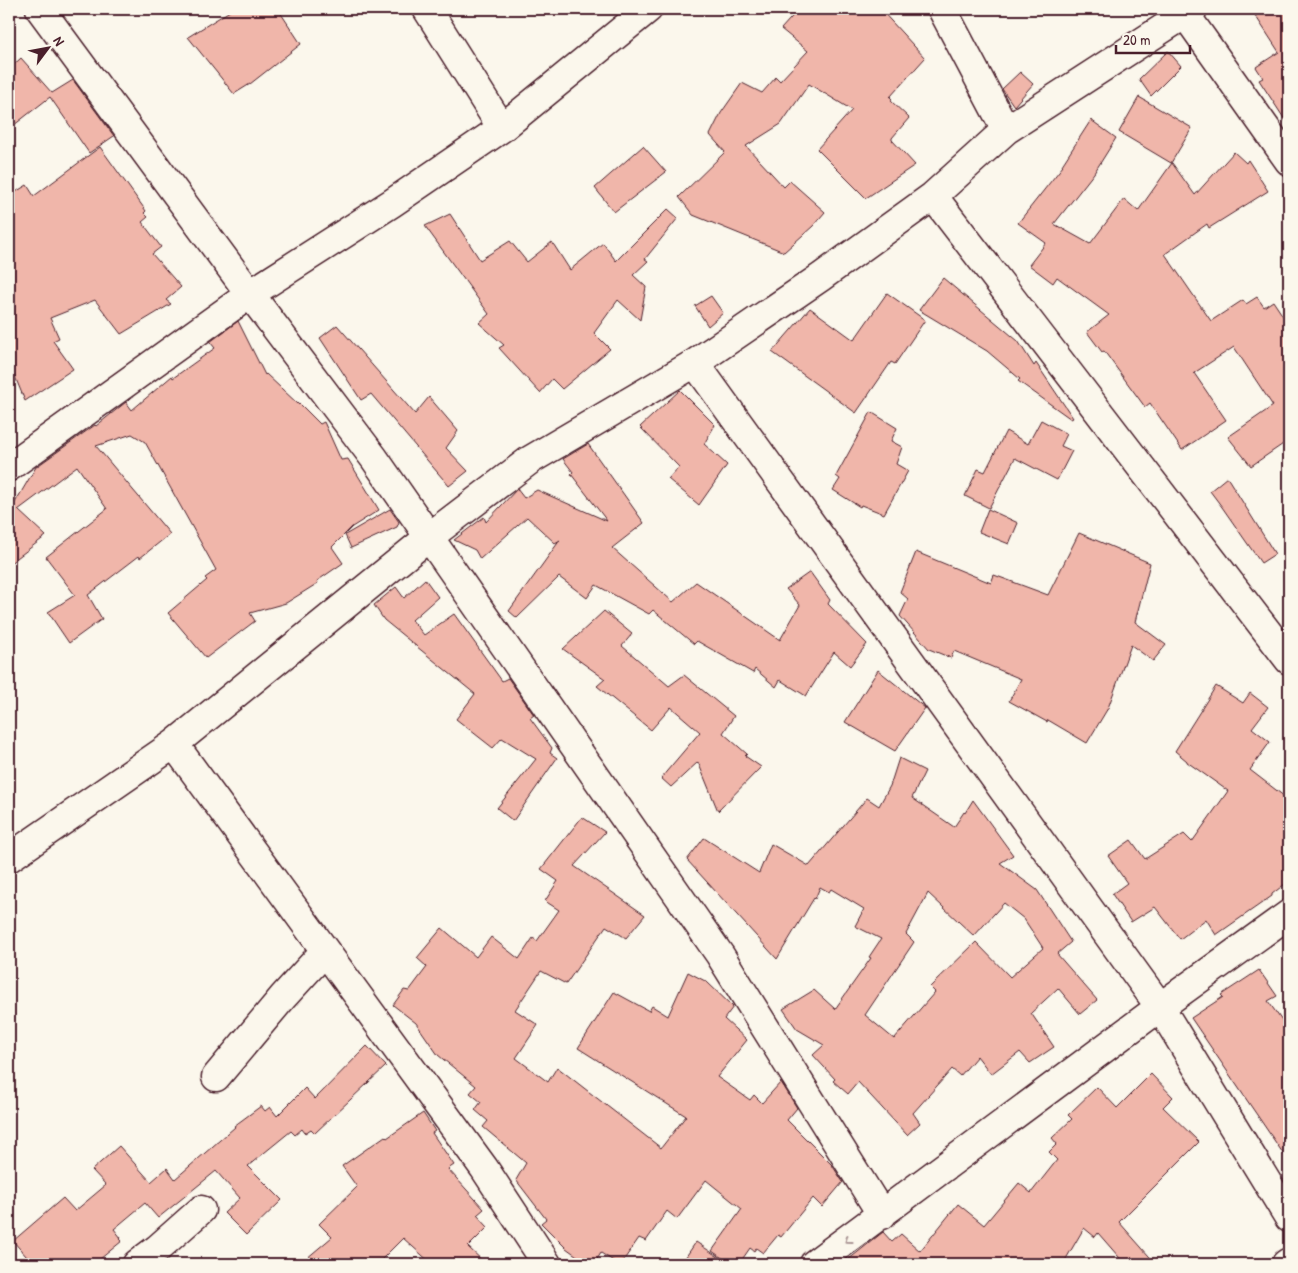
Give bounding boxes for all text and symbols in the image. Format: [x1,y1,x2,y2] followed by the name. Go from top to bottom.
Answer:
[22,22,72,72] north arrow
[1116,22,1189,54] scale bar
[1123,29,1150,50] text: 20 m
[49,33,70,50] text: N
[845,1234,854,1242] one-way arrow

